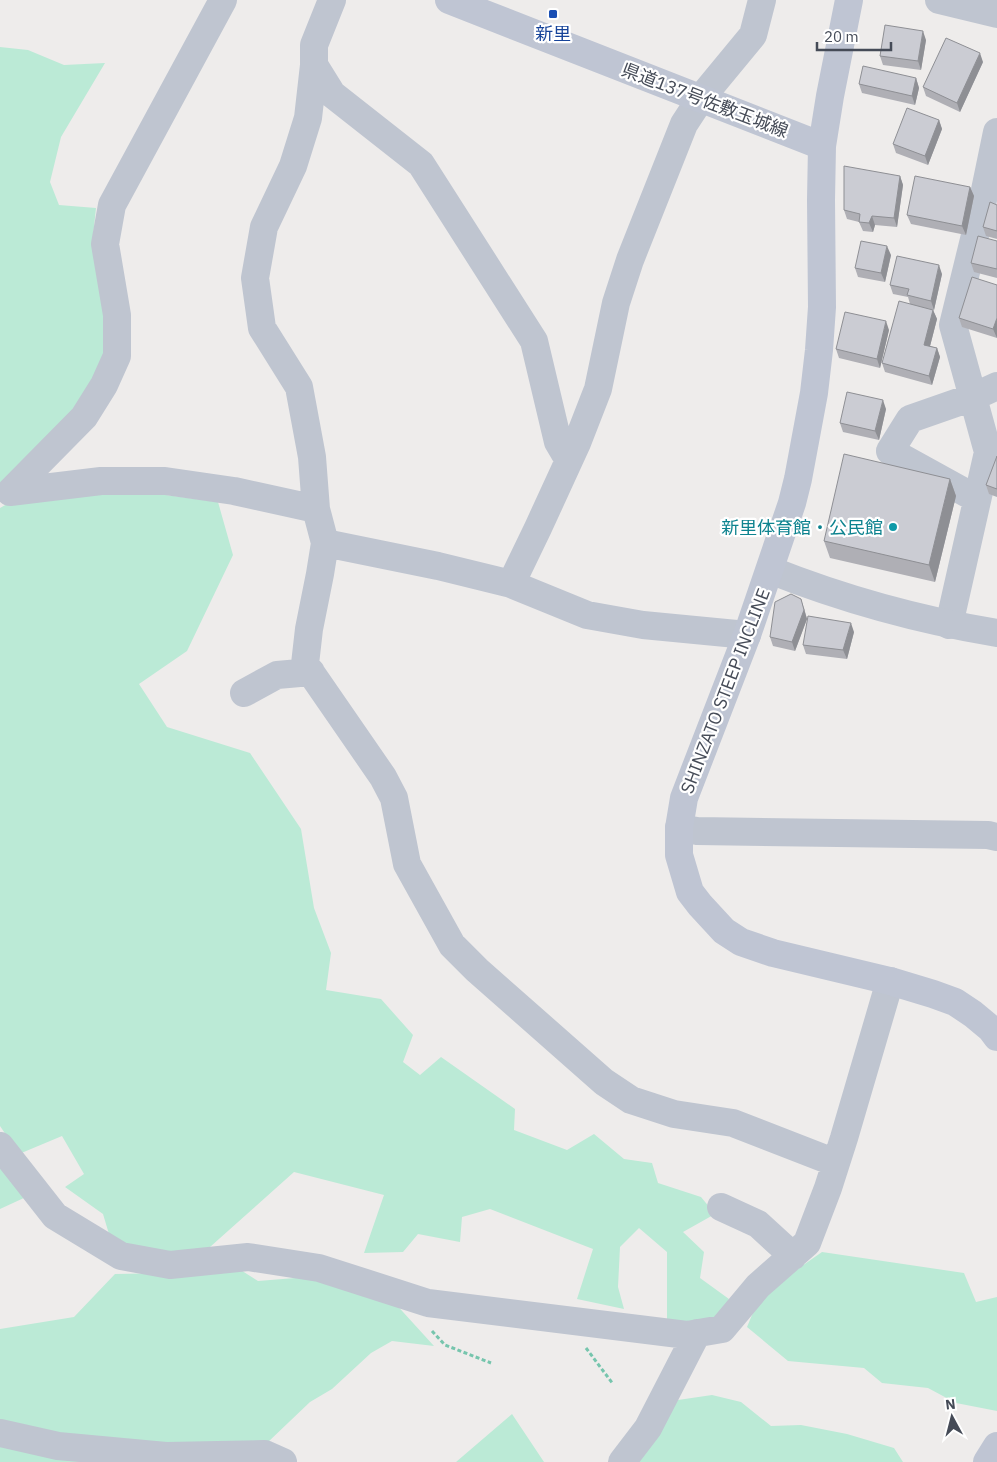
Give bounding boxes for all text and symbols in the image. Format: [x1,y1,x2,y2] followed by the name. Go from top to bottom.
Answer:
[547,8,559,20] marker: 新里
[817,20,891,52] scale bar
[535,22,571,45] place label: 新里
[824,27,859,46] text: 20 m
[619,58,791,142] street label: 県道137号佐敷玉城線
[721,516,883,539] place label: 新里体育館・公民館
[887,521,899,533] marker: 新里体育館・公民館
[675,585,775,797] street label: SHINZATO STEEP INCLINE
[927,1392,977,1442] north arrow
[944,1395,957,1414] text: N

